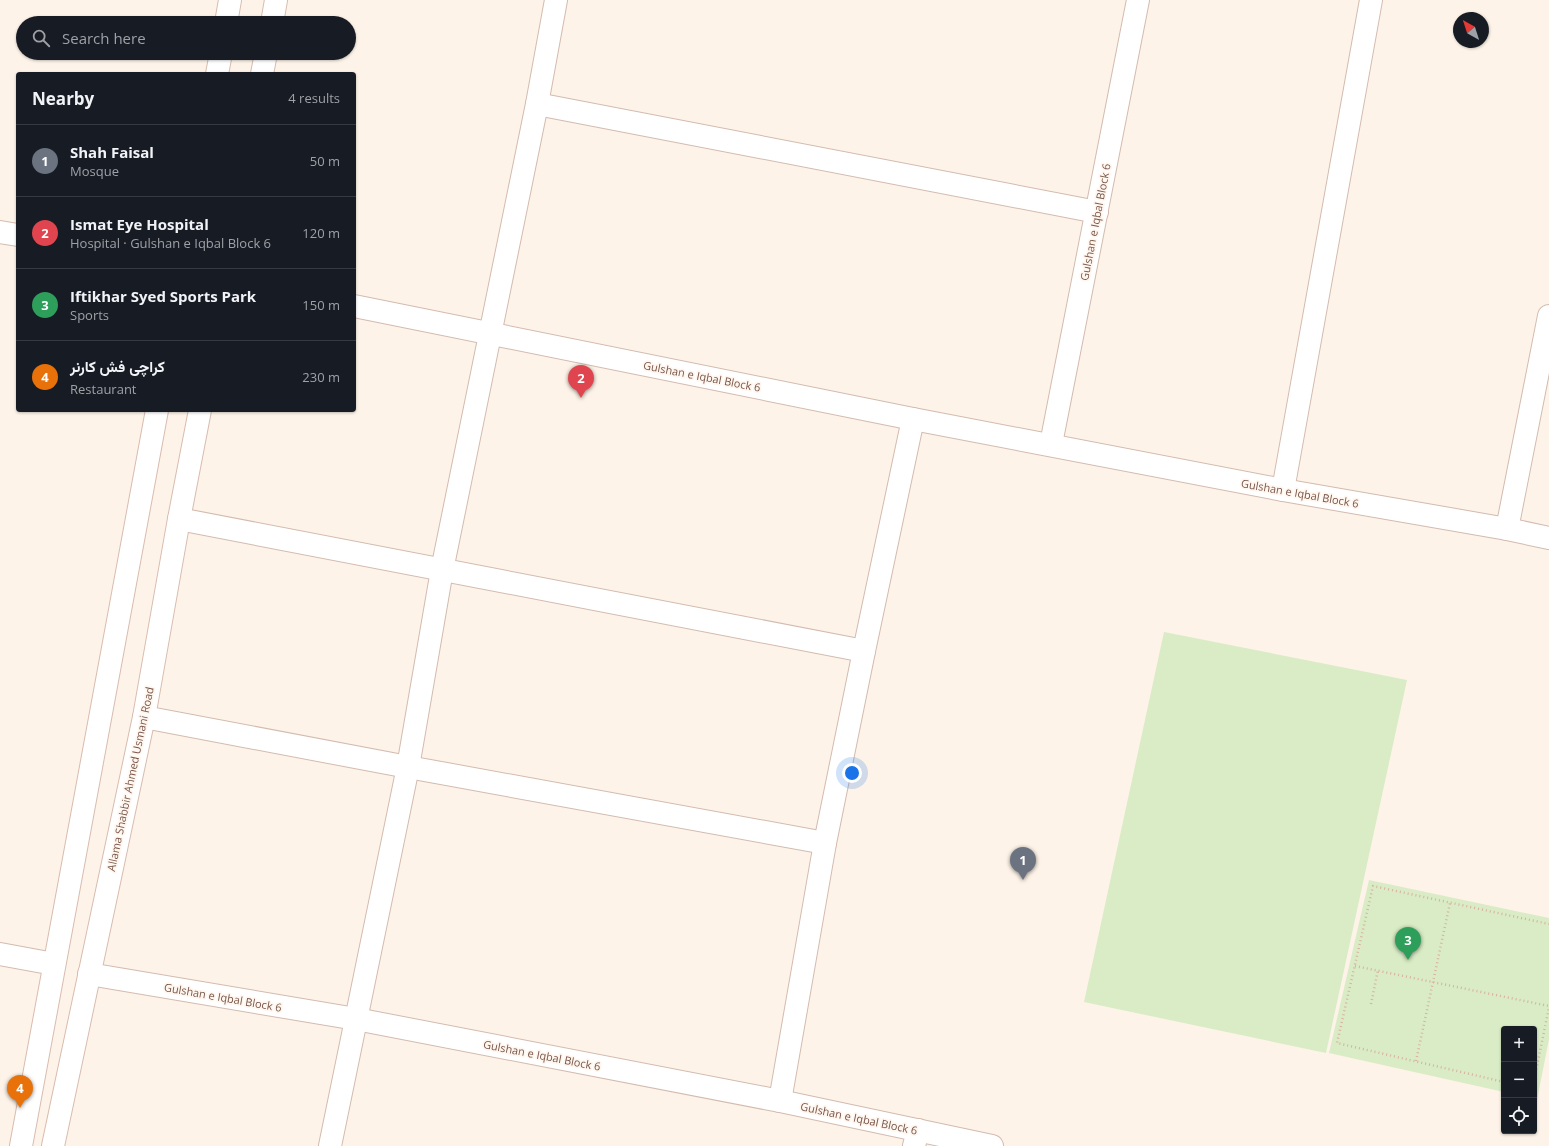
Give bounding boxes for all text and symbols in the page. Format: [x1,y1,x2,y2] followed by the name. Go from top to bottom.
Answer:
[1453,12,1489,48] north arrow
[16,16,356,60] search box
[30,27,52,49] icon: search
[62,28,146,48] text: Search here
[32,87,94,110] text: Nearby
[288,89,340,107] text: 4 results
[70,142,154,162] text: Shah Faisal
[41,152,49,170] text: 1
[310,152,340,170] text: 50 m
[70,162,119,180] text: Mosque
[1076,162,1114,282] street label: Gulshan e Iqbal Block 6
[70,214,209,234] text: Ismat Eye Hospital
[41,224,49,242] text: 2
[302,224,340,242] text: 120 m
[70,234,271,252] text: Hospital · Gulshan e Iqbal Block 6
[70,286,256,306] text: Iftikhar Syed Sports Park
[41,296,49,314] text: 3
[302,296,340,314] text: 150 m
[70,306,109,324] text: Sports
[70,356,165,376] text: کراچی فش کارنر
[642,357,762,395] street label: Gulshan e Iqbal Block 6
[568,365,594,398] pin: 2
[41,368,49,386] text: 4
[302,368,340,386] text: 230 m
[70,380,137,398] text: Restaurant
[1240,475,1360,511] street label: Gulshan e Iqbal Block 6
[103,685,157,873] street label: Allama Shabbir Ahmed Usmani Road
[842,763,862,783] your location
[1010,847,1036,880] pin: 1
[1395,927,1421,960] pin: 3
[163,979,283,1015] street label: Gulshan e Iqbal Block 6
[1501,1026,1537,1134] map controls
[1501,1026,1537,1062] button: +
[482,1036,602,1074] street label: Gulshan e Iqbal Block 6
[1501,1062,1537,1098] button: −
[7,1075,33,1108] pin: 4
[799,1098,919,1138] street label: Gulshan e Iqbal Block 6
[1501,1098,1537,1134] button: locate

